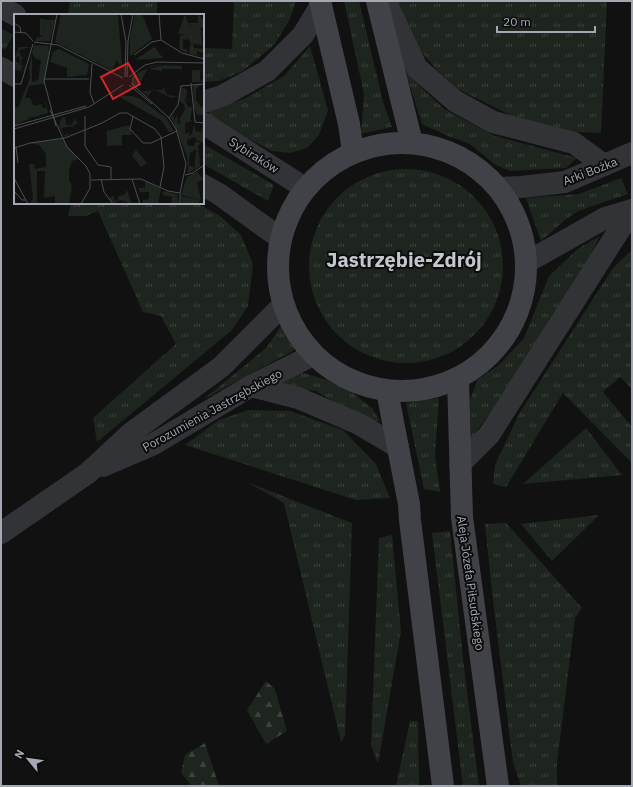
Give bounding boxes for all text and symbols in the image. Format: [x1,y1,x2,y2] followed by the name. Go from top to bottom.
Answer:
[497,8,595,34] scale bar
[14,14,204,204] inset map
[503,14,531,29] text: 20 m
[226,134,282,176] street label: Sybiraków
[561,154,620,188] street label: Arki Bożka
[326,246,482,273] district label: Jastrzębie-Zdrój
[140,365,284,455] street label: Porozumienia Jastrzębskiego
[454,515,488,652] street label: Aleja Józefa Piłsudskiego
[8,739,48,779] north arrow
[11,747,27,761] text: N

